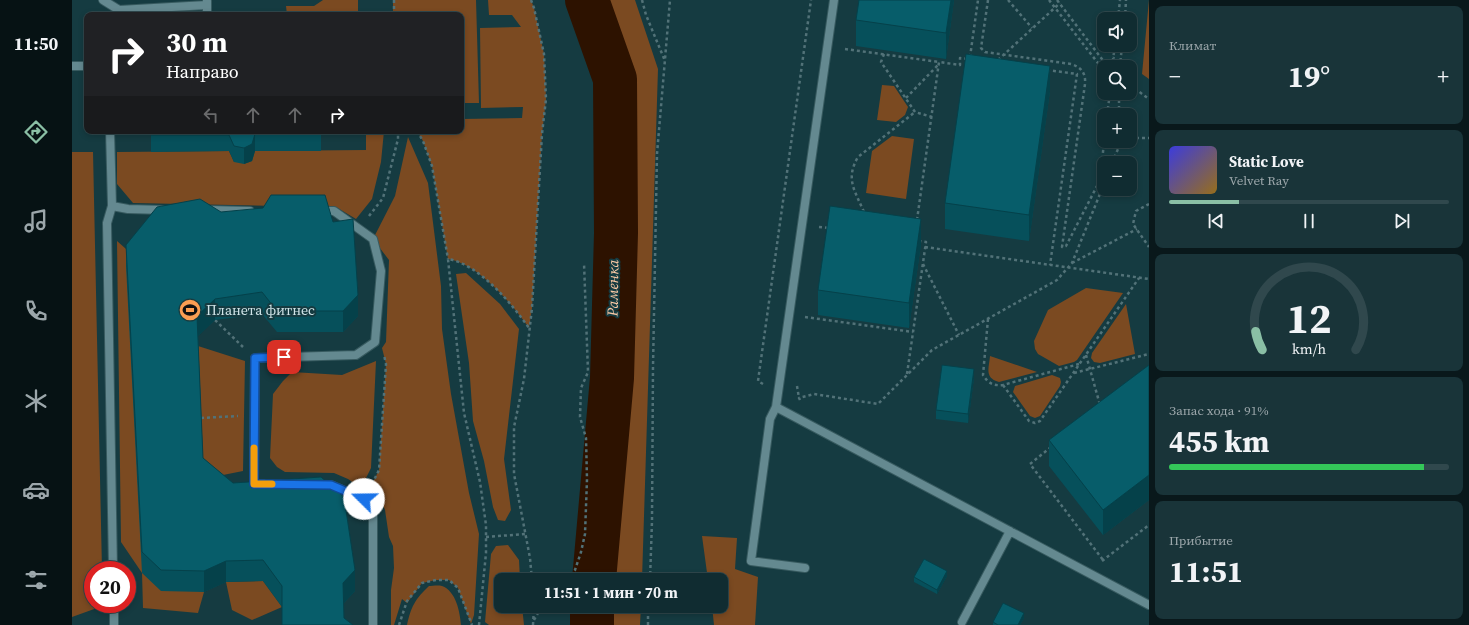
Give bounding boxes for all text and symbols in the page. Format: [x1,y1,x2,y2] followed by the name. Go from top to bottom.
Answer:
[1097,12,1137,196] map controls
[1097,12,1137,52] button: sound
[166,23,228,61] text: 30 m
[100,28,152,80] icon: right
[14,31,58,56] text: 11:50
[1169,37,1216,54] text: Климат
[1288,56,1330,97] text: 19°
[166,59,239,84] text: Направо
[1097,60,1137,100] button: search
[1169,61,1181,91] text: −
[1437,61,1449,91] text: +
[200,104,222,126] icon: left
[242,104,264,126] icon: ahead
[284,104,306,126] icon: ahead
[326,104,348,126] icon: right
[1097,108,1137,148] button: +
[22,118,50,146] icon: directions
[1229,151,1304,172] text: Static Love
[1097,156,1137,196] button: −
[1229,172,1289,189] text: Velvet Ray
[22,207,50,235] icon: music
[1205,210,1227,232] icon: previous
[1298,210,1320,232] icon: pause
[1391,210,1413,232] icon: next
[601,259,623,318] water label: Раменка
[1286,290,1332,347] text: 12
[22,297,50,325] icon: phone
[177,297,203,323] sports icon: Планета фитнес
[206,300,315,320] place label: Планета фитнес
[1292,339,1326,359] text: km/h
[267,340,301,374] pin
[273,346,295,368] icon: arrive
[22,387,50,415] icon: climate
[1169,402,1269,419] text: Запас хода · 91%
[1169,421,1269,462] text: 455 km
[22,476,50,504] icon: car
[343,478,385,520] position arrow
[1169,532,1233,549] text: Прибытие
[1169,551,1243,592] text: 11:51
[84,561,136,613] speed limit sign: 20
[22,566,50,594] icon: filters
[544,582,678,603] text: 11:51 · 1 мин · 70 m

